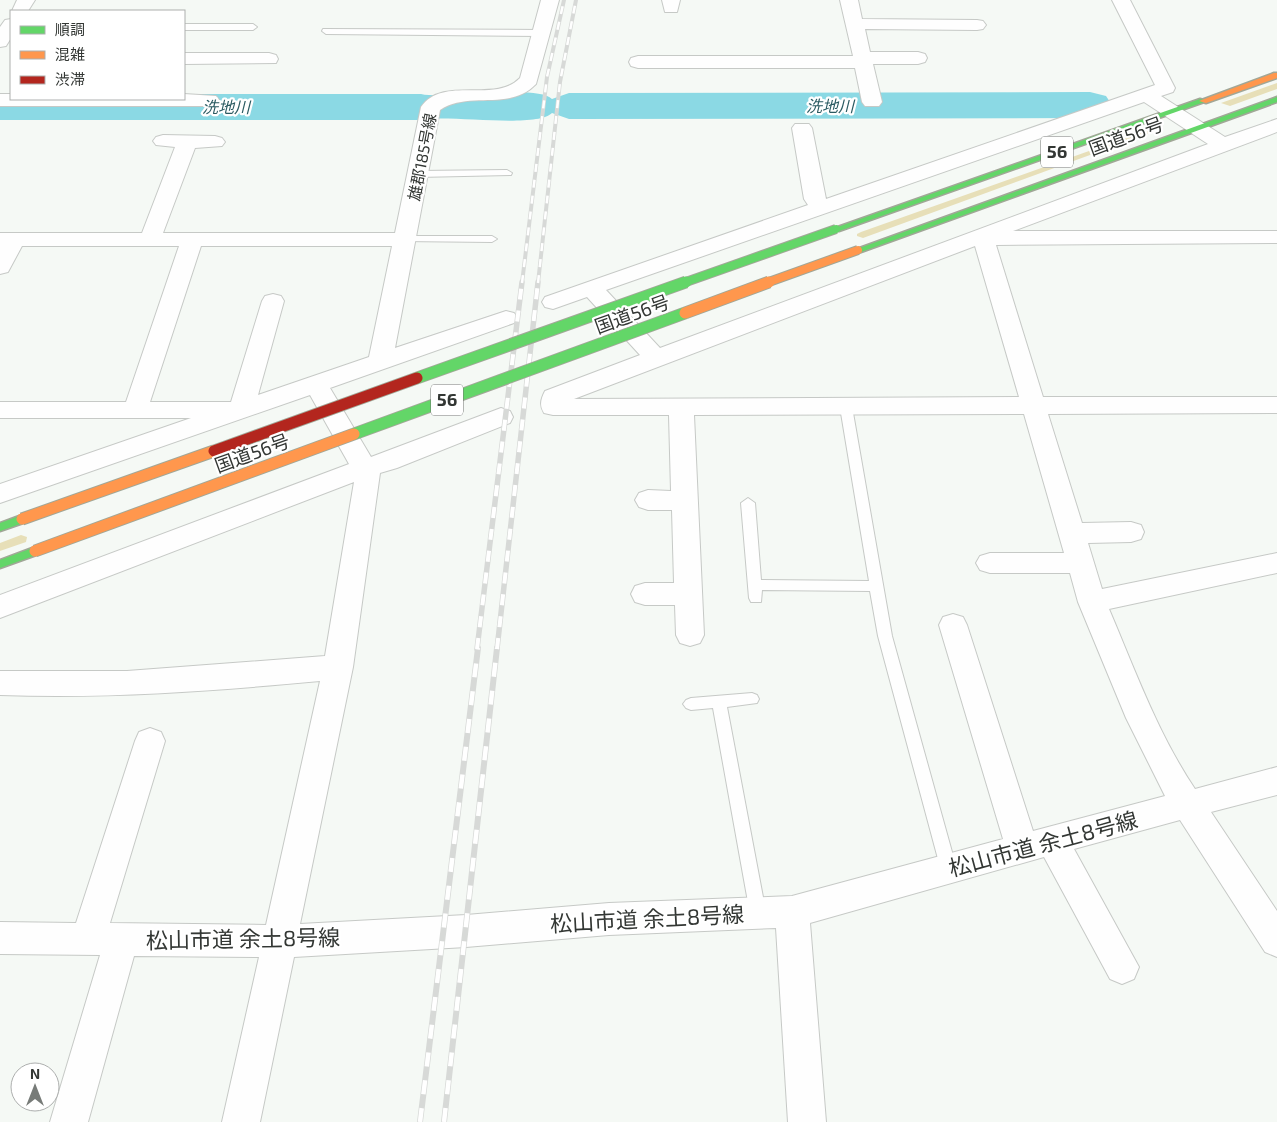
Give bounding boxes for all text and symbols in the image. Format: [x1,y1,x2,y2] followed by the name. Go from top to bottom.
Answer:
[10,10,185,100] legend
[55,20,85,38] text: 順調
[55,45,85,63] text: 混雑
[55,70,85,88] text: 渋滞
[806,96,856,115] water label: 洗地川
[202,97,252,116] water label: 洗地川
[1085,111,1166,160] street label: 国道56号
[404,112,439,202] street label: 雄郡185号線
[1041,136,1073,168] road number: 56
[591,289,672,338] street label: 国道56号
[431,384,463,416] road number: 56
[211,428,292,477] street label: 国道56号
[946,805,1140,881] street label: 松山市道 余土8号線
[549,900,745,936] street label: 松山市道 余土8号線
[146,923,340,953] street label: 松山市道 余土8号線
[10,1062,60,1112] north arrow
[30,1065,40,1082] text: N

